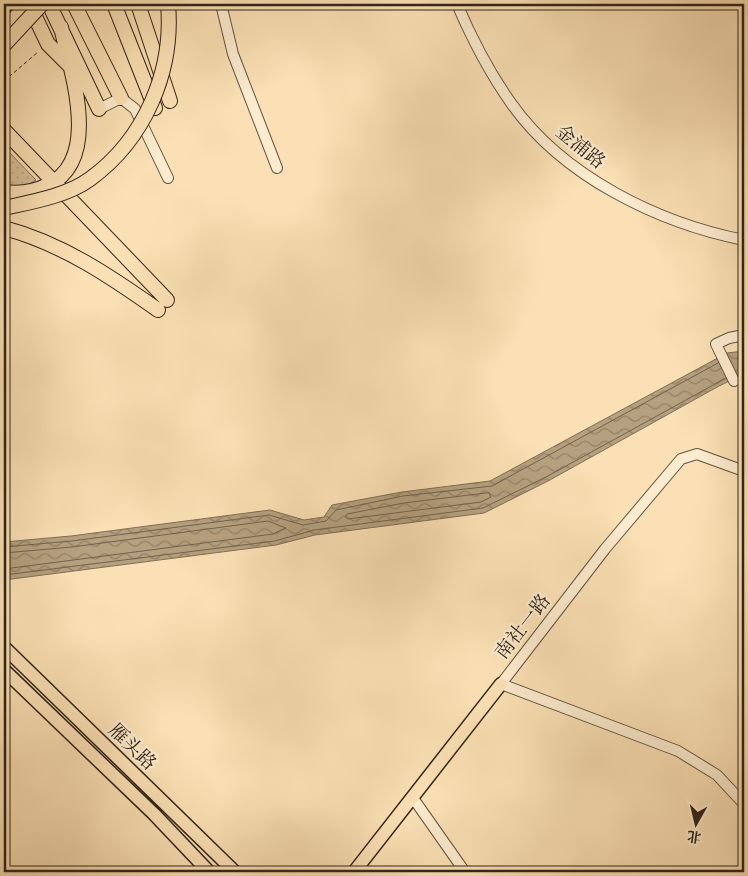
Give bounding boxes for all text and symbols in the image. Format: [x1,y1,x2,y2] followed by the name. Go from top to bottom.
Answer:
[551,120,609,174] street label: 金浦路
[491,590,556,664] street label: 南社一路
[103,719,160,775] street label: 雁头路
[670,798,720,848] north arrow
[686,826,703,846] text: 北

